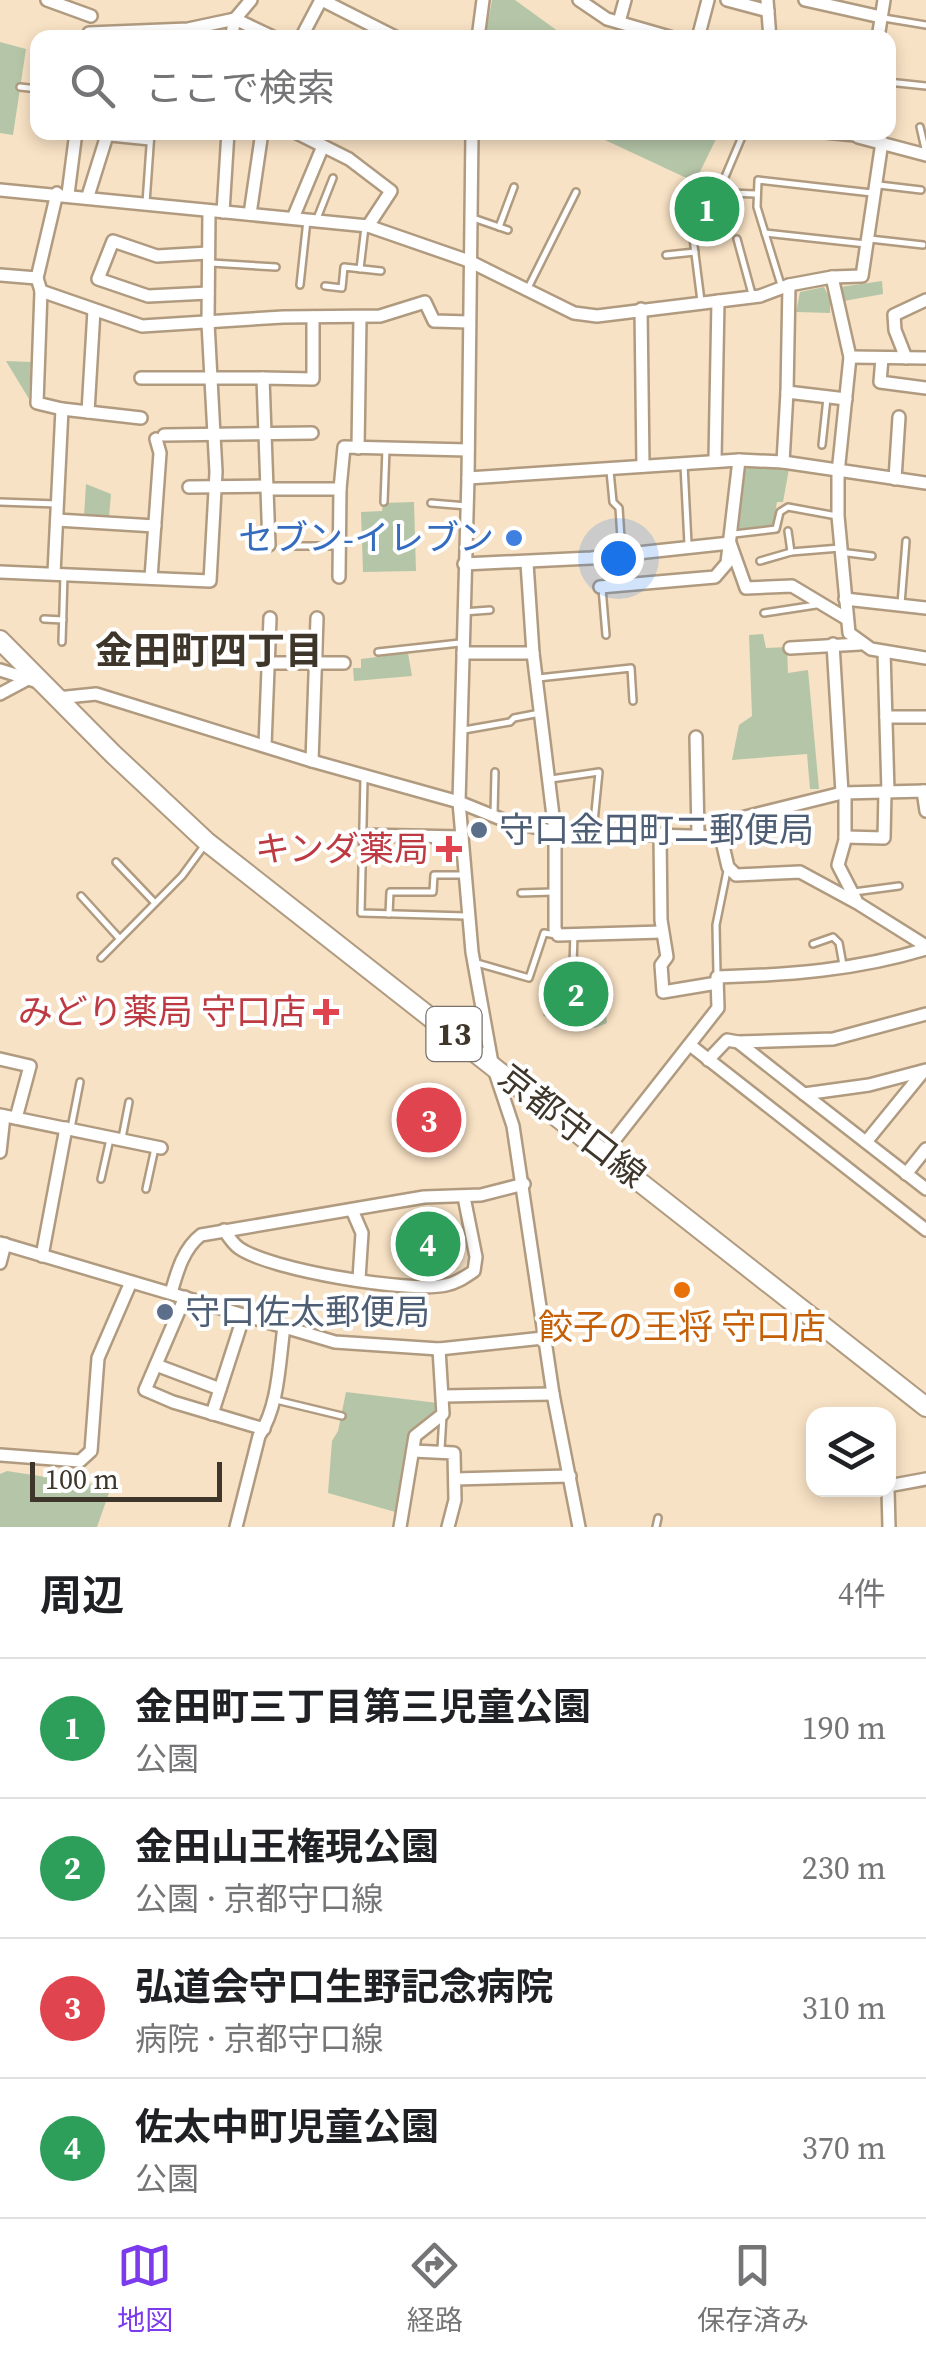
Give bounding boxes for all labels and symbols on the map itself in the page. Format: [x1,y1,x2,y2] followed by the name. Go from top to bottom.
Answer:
[674,172,740,246] pin: 1
[238,514,494,562] place label: セブン-イレブン
[503,527,525,549] marker: セブン-イレブン
[593,533,644,584] your location
[95,625,323,677] district label: 金田町四丁目
[499,806,814,854] place label: 守口金田町二郵便局
[468,819,490,841] marker: 守口金田町二郵便局
[255,825,429,873] place label: キンダ薬局
[438,838,460,860] marker: キンダ薬局
[544,956,608,1032] pin: 2
[18,988,306,1036] place label: みどり薬局 守口店
[315,1001,337,1023] marker: みどり薬局 守口店
[426,1007,482,1061] road number: 13
[488,1053,656,1199] street label: 京都守口線
[396,1082,462,1158] pin: 3
[396,1206,460,1282] pin: 4
[671,1279,693,1301] marker: 餃子の王将 守口店
[185,1288,430,1336] place label: 守口佐太郵便局
[154,1301,176,1323] marker: 守口佐太郵便局
[538,1303,826,1351] place label: 餃子の王将 守口店
[30,1457,222,1502] scale bar

